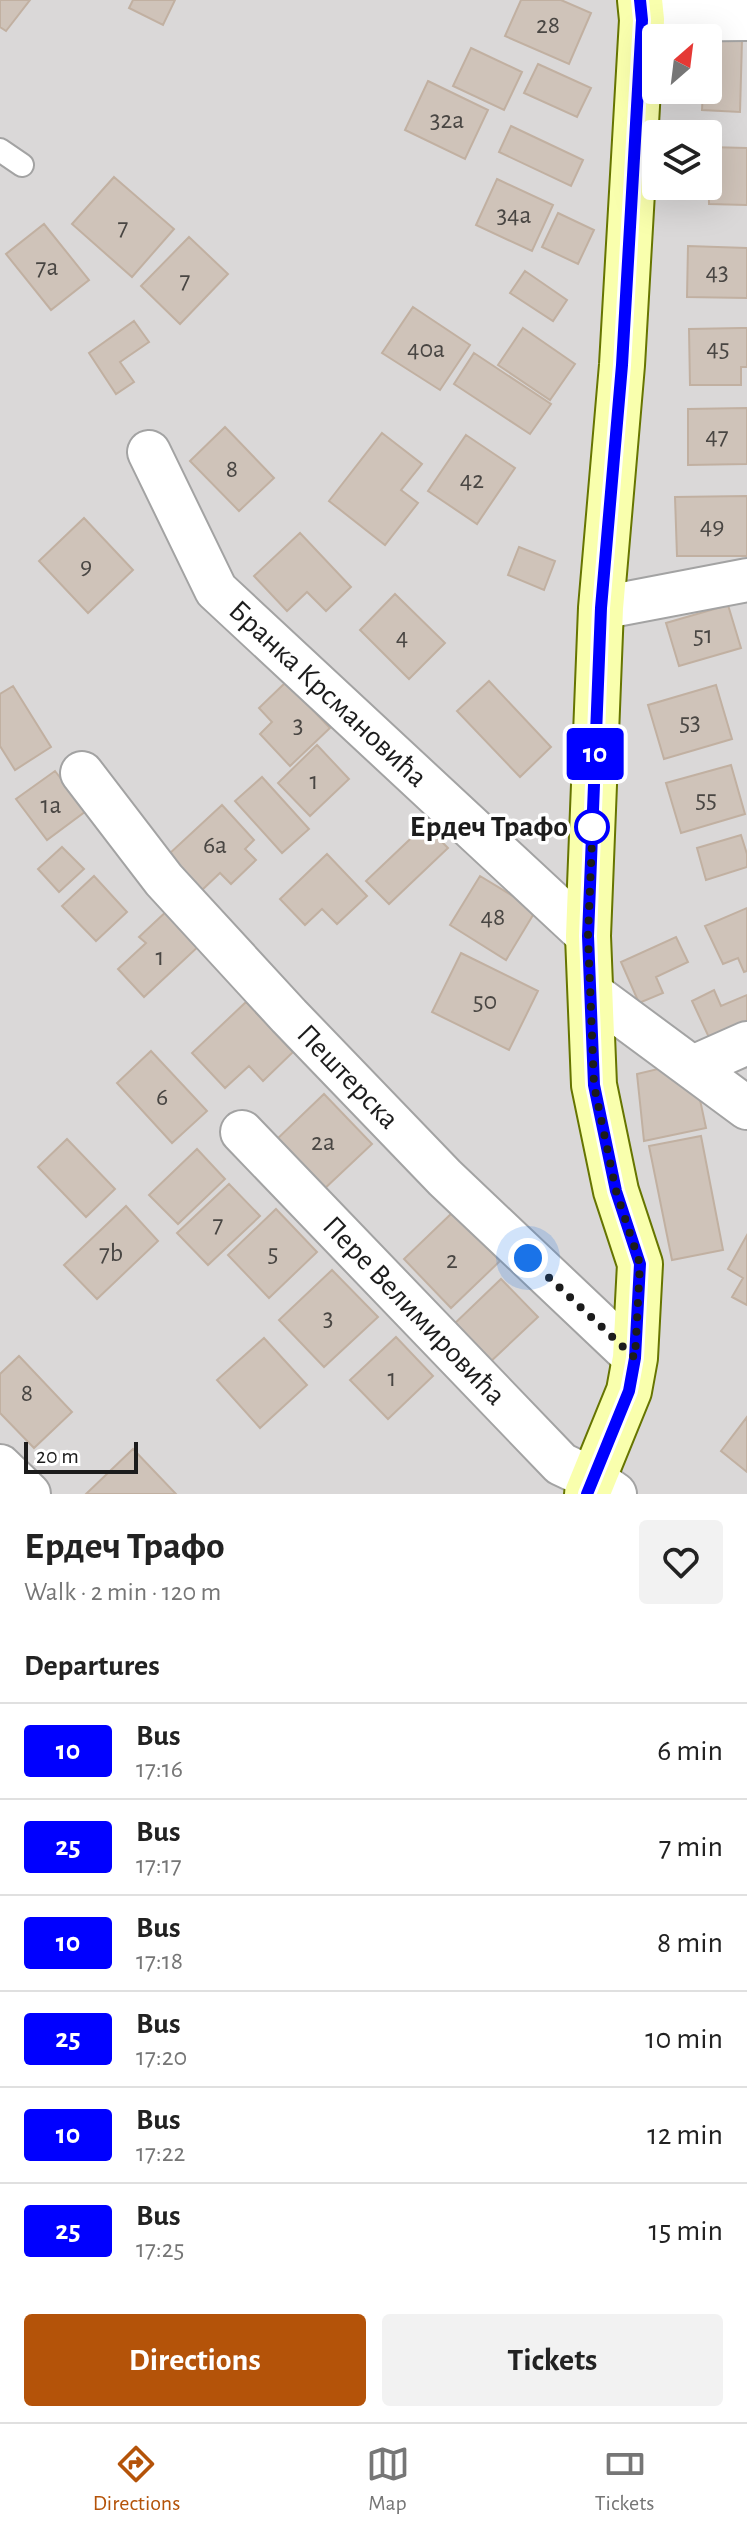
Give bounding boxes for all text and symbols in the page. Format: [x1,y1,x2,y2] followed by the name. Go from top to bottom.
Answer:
[536,12,560,38] house number: 28
[642,24,722,104] north arrow
[642,24,722,200] map controls
[430,107,464,133] house number: 32a
[642,120,722,200] button: layers
[496,202,532,228] house number: 34a
[118,214,129,240] house number: 7
[36,254,58,280] house number: 7a
[705,259,729,285] house number: 43
[180,267,191,293] house number: 7
[706,335,730,361] house number: 45
[407,336,445,362] house number: 40a
[705,423,729,449] house number: 47
[226,456,238,482] house number: 8
[460,467,484,493] house number: 42
[700,513,724,539] house number: 49
[80,553,92,579] house number: 9
[223,595,433,793] street label: Бранка Крсмановића
[693,622,713,648] house number: 51
[396,624,408,650] house number: 4
[679,709,701,735] house number: 53
[293,712,303,738] house number: 3
[559,728,631,780] line badge: 10
[583,740,607,768] text: 10
[310,768,318,794] house number: 1
[695,786,717,812] house number: 55
[41,792,61,818] house number: 1a
[575,810,609,844] marker: Ердеч Трафо
[410,812,568,842] place label: Ердеч Трафо
[203,832,227,858] house number: 6a
[481,904,505,930] house number: 48
[156,944,164,970] house number: 1
[473,988,497,1014] house number: 50
[291,1019,404,1135] street label: Пештерска
[156,1084,168,1110] house number: 6
[311,1129,335,1155] house number: 2a
[213,1211,224,1237] house number: 7
[317,1211,511,1411] street label: Пере Велимировића
[508,1238,548,1278] your location
[99,1240,123,1266] house number: 7b
[268,1240,278,1266] house number: 5
[446,1247,458,1273] house number: 2
[323,1305,333,1331] house number: 3
[388,1365,396,1391] house number: 1
[21,1380,33,1406] house number: 8
[24,1438,138,1474] scale bar
[36,1445,79,1467] text: 20 m
[639,1520,723,1604] button: heart
[24,1528,225,1566] text: Ердеч Трафо
[24,1579,221,1605] text: Walk · 2 min · 120 m
[24,1651,160,1681] text: Departures
[136,1721,181,1751] text: Bus
[657,1736,723,1766] text: 6 min
[56,1737,80,1765] text: 10
[136,1756,183,1782] text: 17:16
[136,1817,181,1847] text: Bus
[659,1832,723,1862] text: 7 min
[55,1833,81,1861] text: 25
[136,1852,182,1878] text: 17:17
[136,1913,181,1943] text: Bus
[657,1928,723,1958] text: 8 min
[56,1929,80,1957] text: 10
[136,1948,183,1974] text: 17:18
[136,2009,181,2039] text: Bus
[645,2024,723,2054] text: 10 min
[55,2025,81,2053] text: 25
[136,2044,187,2070] text: 17:20
[136,2105,181,2135] text: Bus
[647,2120,723,2150] text: 12 min
[56,2121,80,2149] text: 10
[136,2140,185,2166] text: 17:22
[136,2201,181,2231] text: Bus
[648,2216,723,2246] text: 15 min
[55,2217,81,2245] text: 25
[136,2236,184,2262] text: 17:25
[24,2314,366,2406] button: Directions
[382,2314,723,2406] button: Tickets
[93,2442,180,2516] tab: Directions
[366,2442,410,2516] tab: Map
[595,2442,654,2516] tab: Tickets

